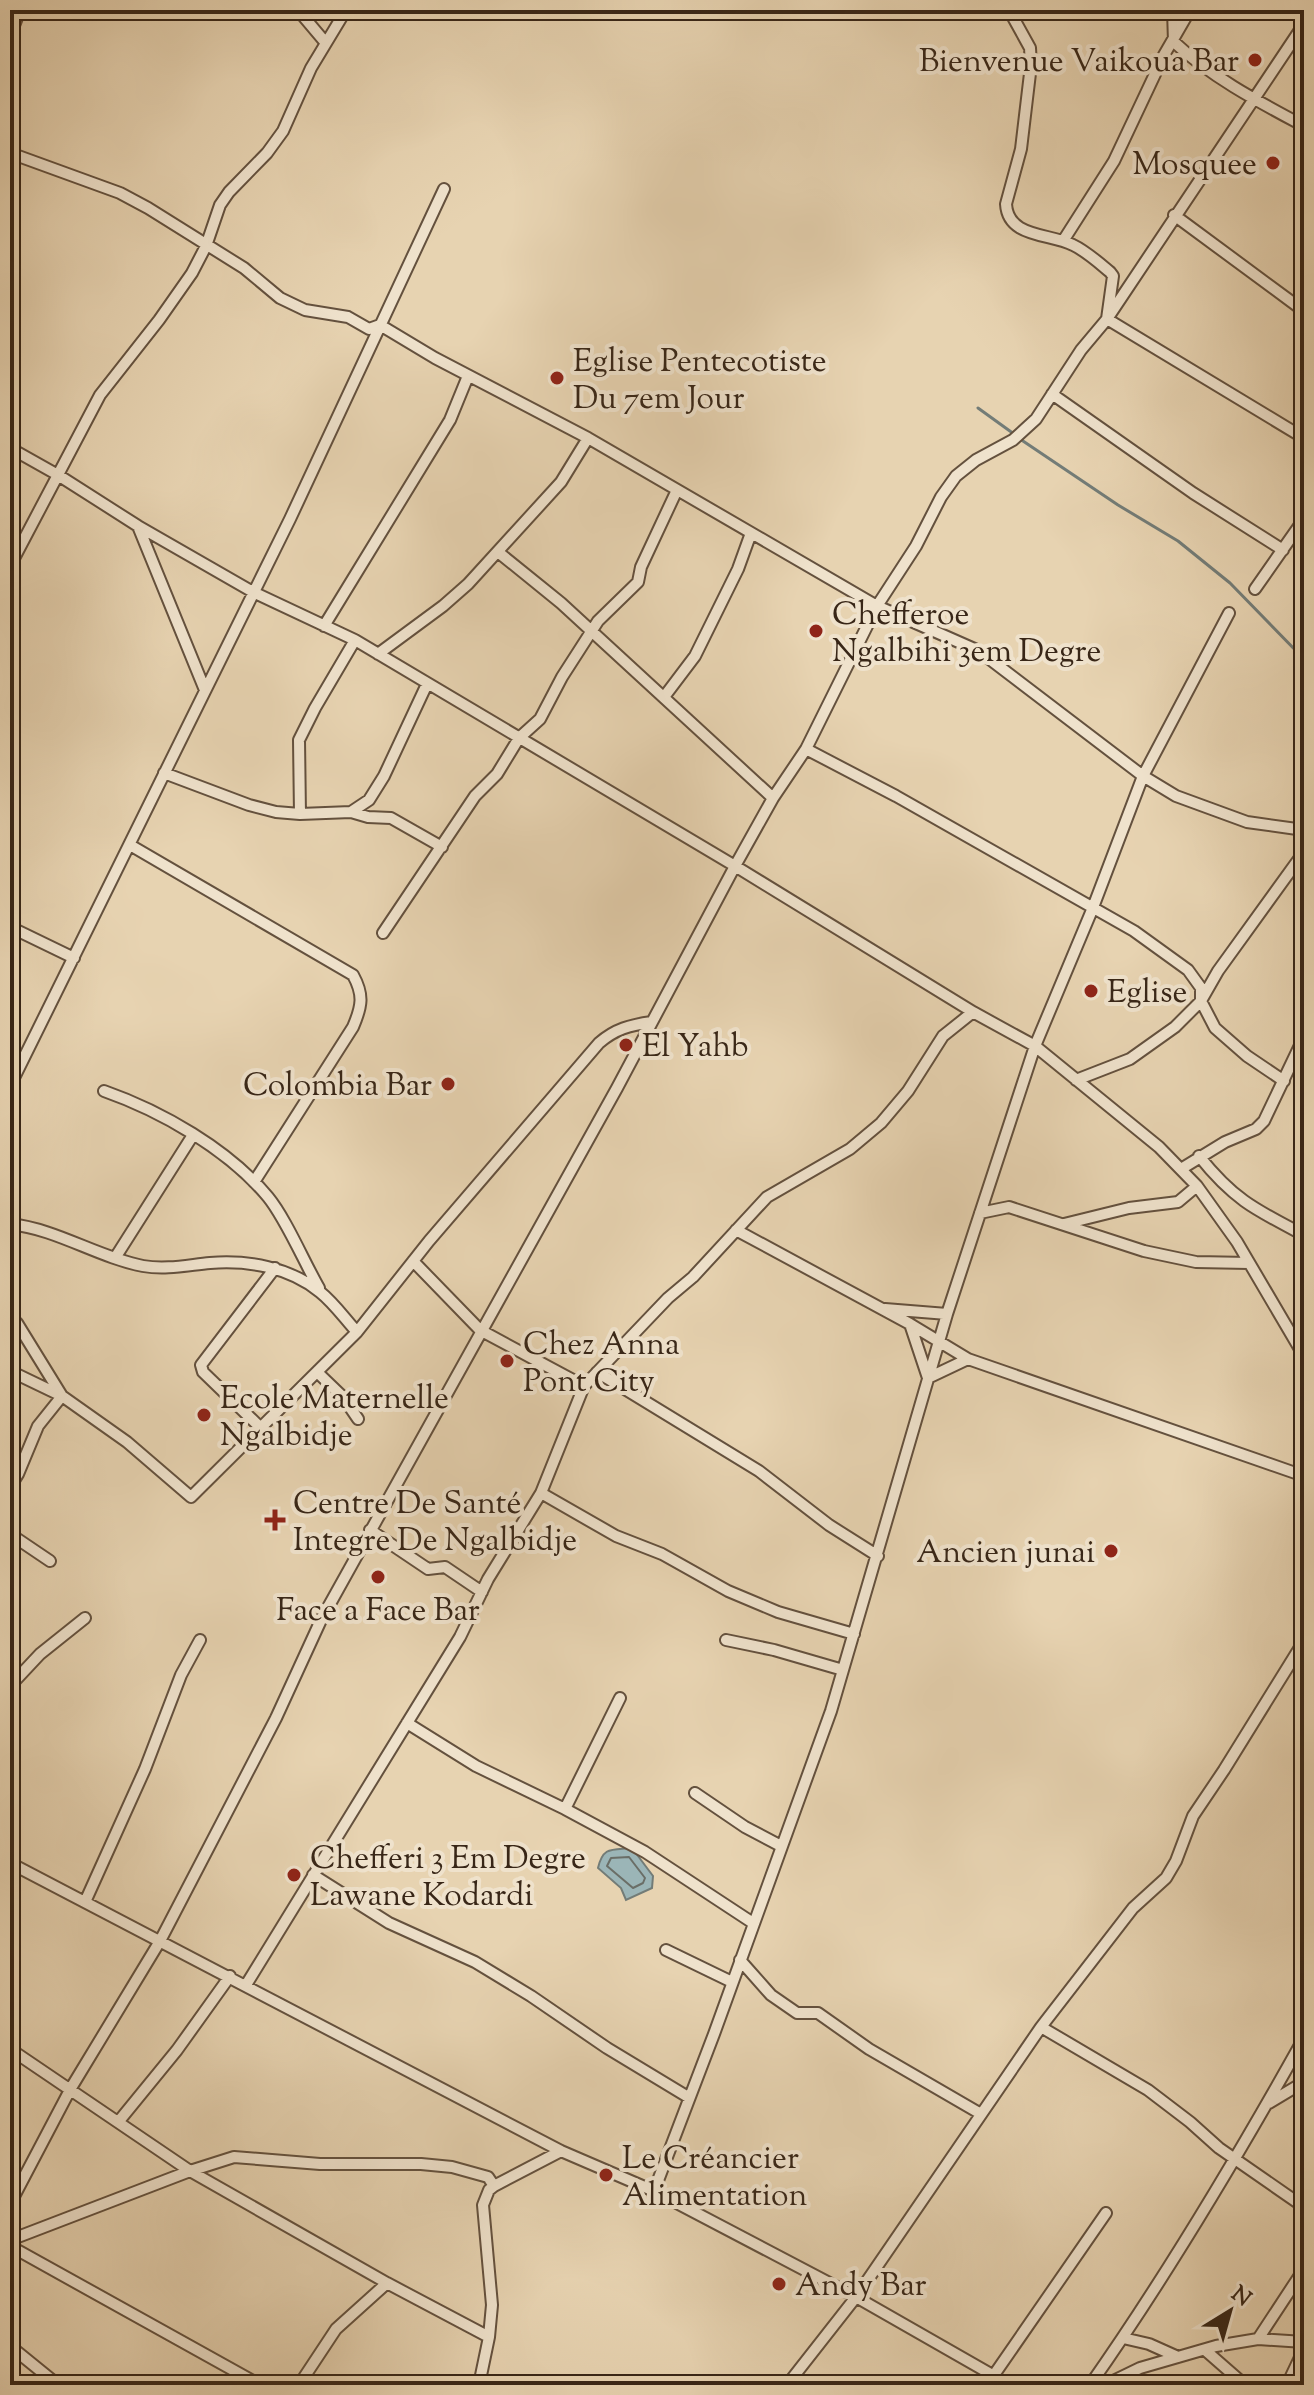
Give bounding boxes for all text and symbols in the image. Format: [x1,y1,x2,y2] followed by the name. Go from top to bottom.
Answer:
[919,40,1239,86] place label: Bienvenue Vaikoua Bar
[1246,51,1264,69] marker: Bienvenue Vaikoua Bar
[1132,143,1257,189] place label: Mosquee
[1264,154,1282,172] marker: Mosquee
[573,340,827,423] place label: Eglise Pentecotiste Du 7em Jour
[548,369,566,387] marker: Eglise Pentecotiste Du 7em Jour
[832,593,1102,676] place label: Chefferoe Ngalbihi 3em Degre
[807,622,825,640] marker: Chefferoe Ngalbihi 3em Degre
[1107,971,1187,1017] place label: Eglise
[1082,982,1100,1000] marker: Eglise
[642,1025,748,1071] place label: El Yahb
[617,1036,635,1054] marker: El Yahb
[243,1064,432,1110] place label: Colombia Bar
[439,1075,457,1093] marker: Colombia Bar
[523,1323,680,1406] place label: Chez Anna Pont City
[498,1352,516,1370] marker: Chez Anna Pont City
[220,1377,449,1460] place label: Ecole Maternelle Ngalbidje
[195,1406,213,1424] marker: Ecole Maternelle Ngalbidje
[293,1482,577,1565] place label: Centre De Santé Integre De Ngalbidje
[264,1509,286,1531] marker: Centre De Santé Integre De Ngalbidje
[916,1531,1095,1577] place label: Ancien junai
[1102,1542,1120,1560] marker: Ancien junai
[369,1568,387,1586] marker: Face a Face Bar
[276,1589,480,1635] place label: Face a Face Bar
[310,1837,586,1920] place label: Chefferi 3 Em Degre Lawane Kodardi
[285,1866,303,1884] marker: Chefferi 3 Em Degre Lawane Kodardi
[622,2137,807,2220] place label: Le Créancier Alimentation
[597,2166,615,2184] marker: Le Créancier Alimentation
[795,2264,927,2310] place label: Andy Bar
[1190,2271,1270,2351] north arrow
[770,2275,788,2293] marker: Andy Bar
[1224,2279,1257,2316] text: N

